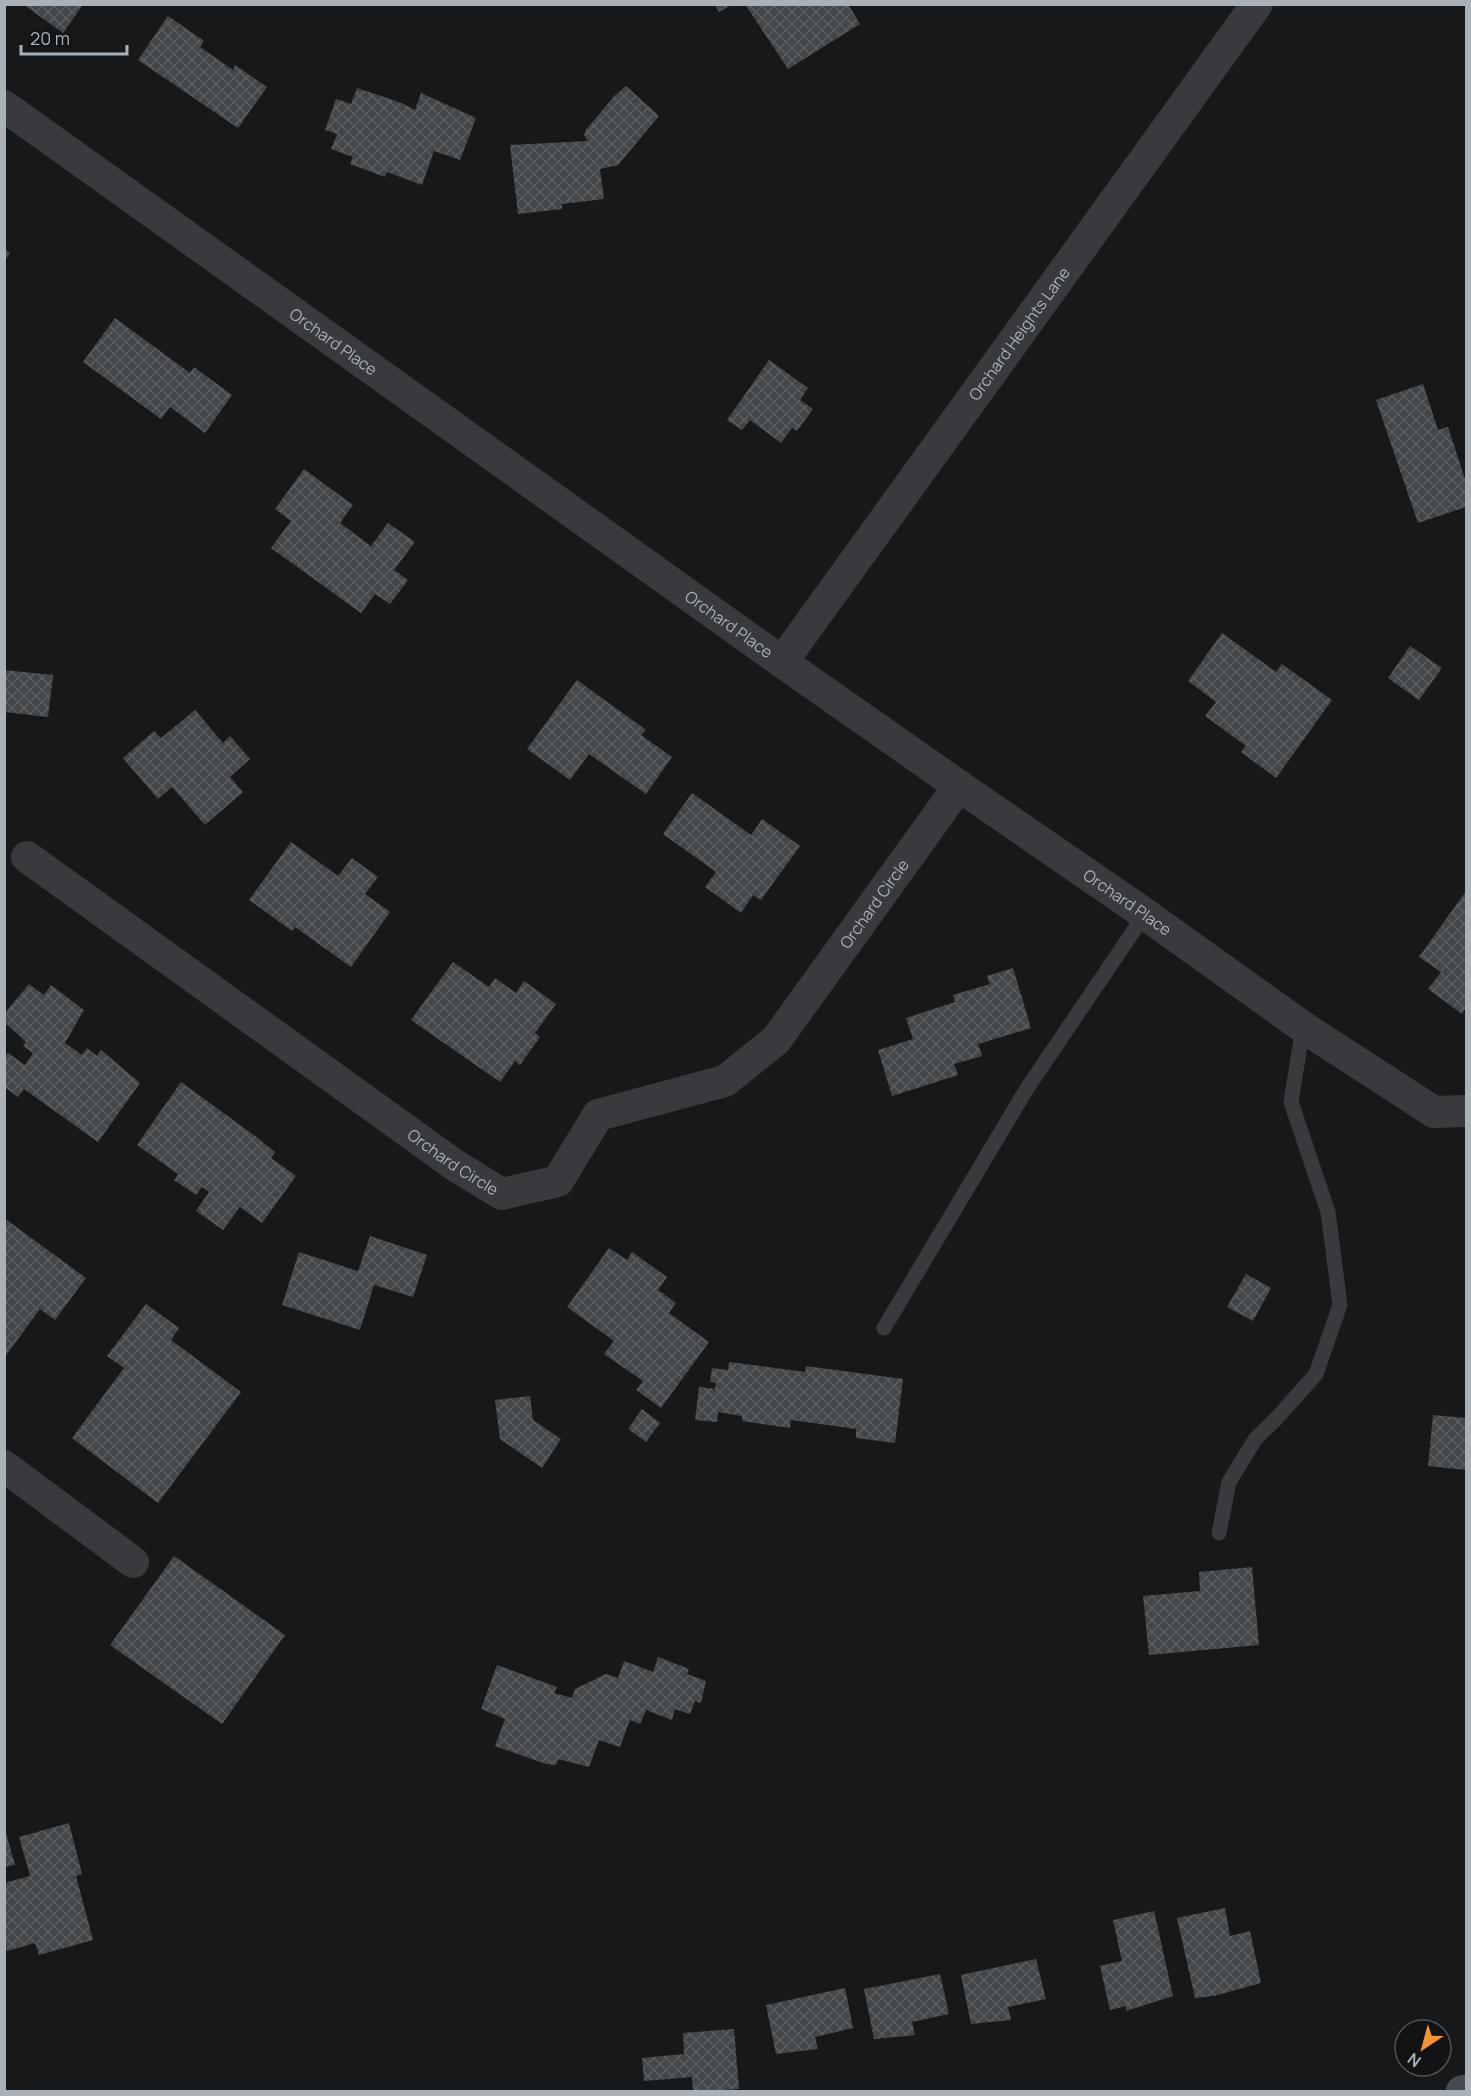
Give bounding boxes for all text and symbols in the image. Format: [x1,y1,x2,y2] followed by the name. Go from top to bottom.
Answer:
[21,18,128,56] scale bar
[30,26,70,50] text: 20 m
[963,262,1075,405] street label: Orchard Heights Lane
[285,303,382,380] street label: Orchard Place
[681,585,777,663] street label: Orchard Place
[834,855,914,953] street label: Orchard Circle
[1079,864,1176,941] street label: Orchard Place
[403,1124,503,1200] street label: Orchard Circle
[1393,2018,1453,2078] north arrow
[1403,2048,1425,2072] text: N

